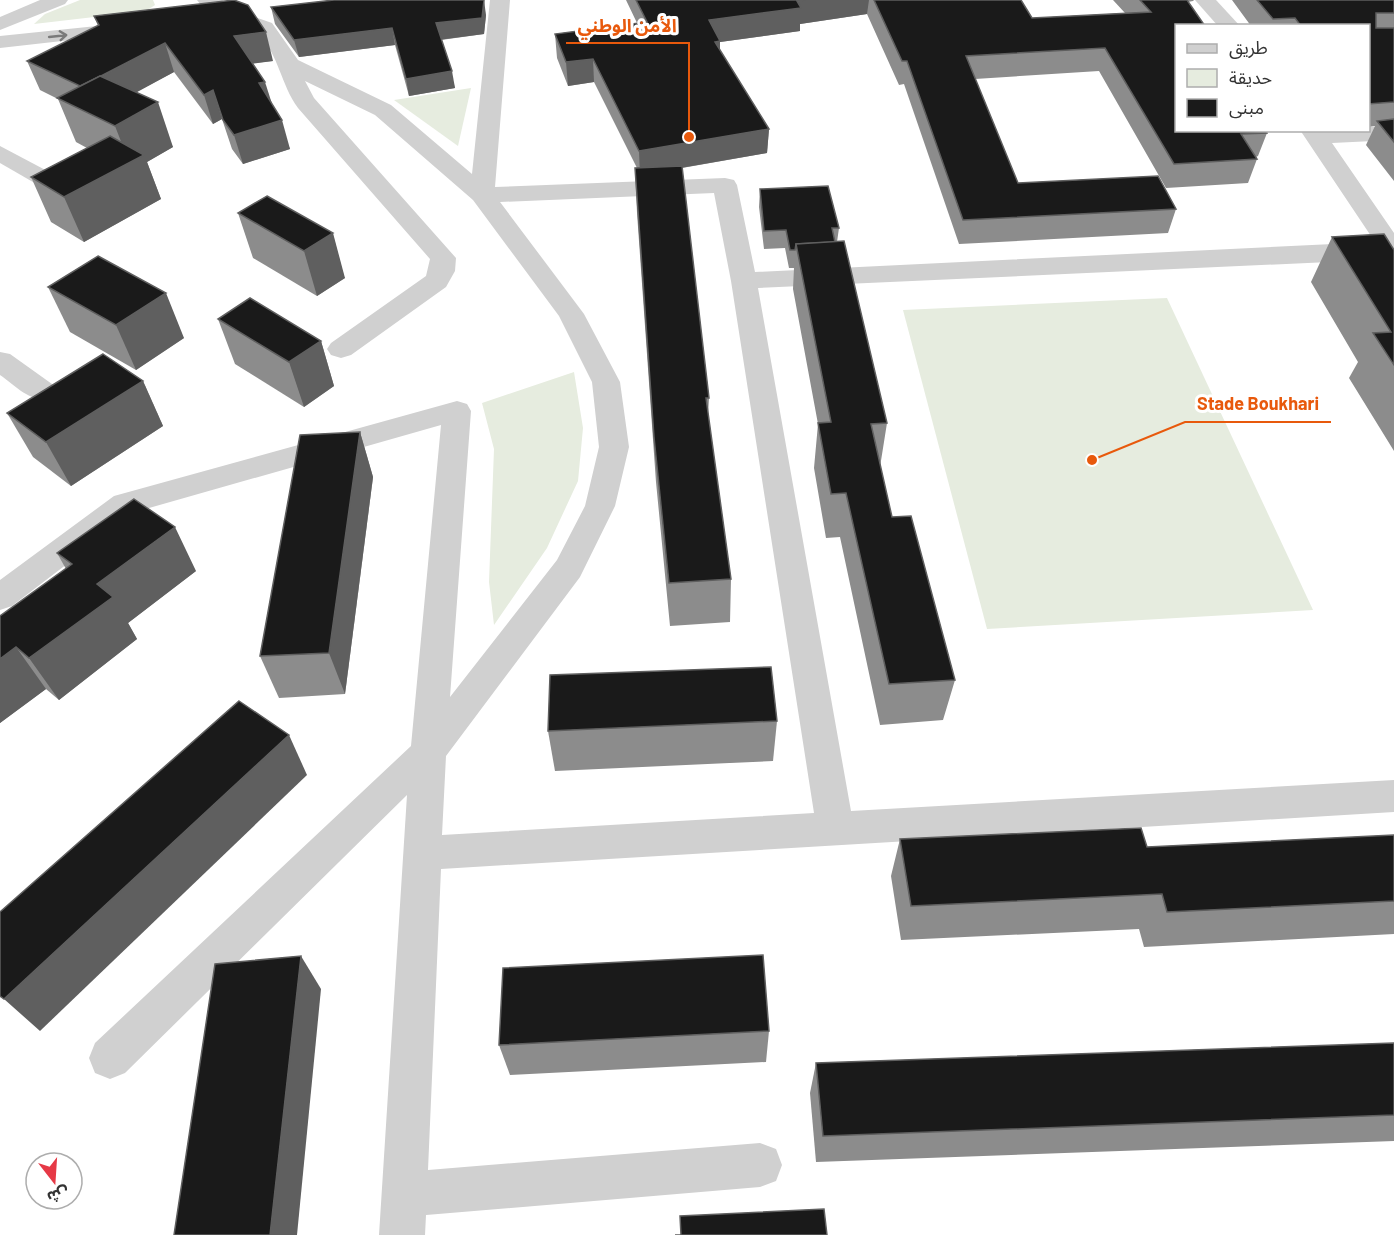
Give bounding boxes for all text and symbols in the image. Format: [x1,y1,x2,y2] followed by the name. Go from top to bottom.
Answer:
[566,7,689,43] callout: الأمن الوطني
[577,14,677,40] text: الأمن الوطني
[1175,24,1370,132] legend
[48,30,68,41] one-way arrow
[1229,36,1268,59] text: طريق
[1229,66,1272,88] text: حديقة
[1229,96,1264,119] text: مبنى
[1185,386,1331,422] callout: Stade Boukhari
[1197,392,1319,414] text: Stade Boukhari
[24,1151,84,1211] north arrow
[45,1183,72,1208] text: ش

